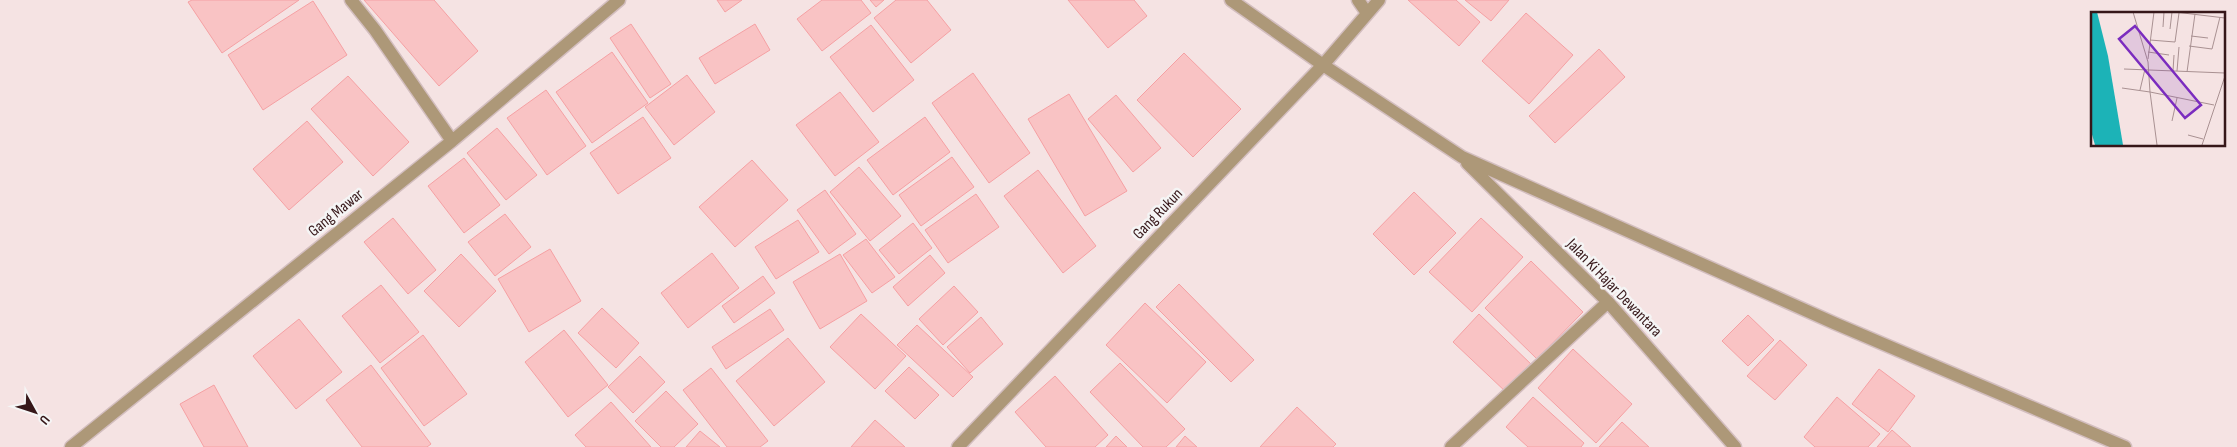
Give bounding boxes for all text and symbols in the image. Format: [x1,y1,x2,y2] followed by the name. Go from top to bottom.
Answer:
[2091,12,2224,146] inset map
[305,185,368,241] street label: Gang Mawar
[1129,185,1187,243] street label: Gang Rukun
[1562,234,1666,341] street label: Jalan Ki Hajar Dewantara
[10,387,60,437] north arrow
[36,412,53,428] text: U

